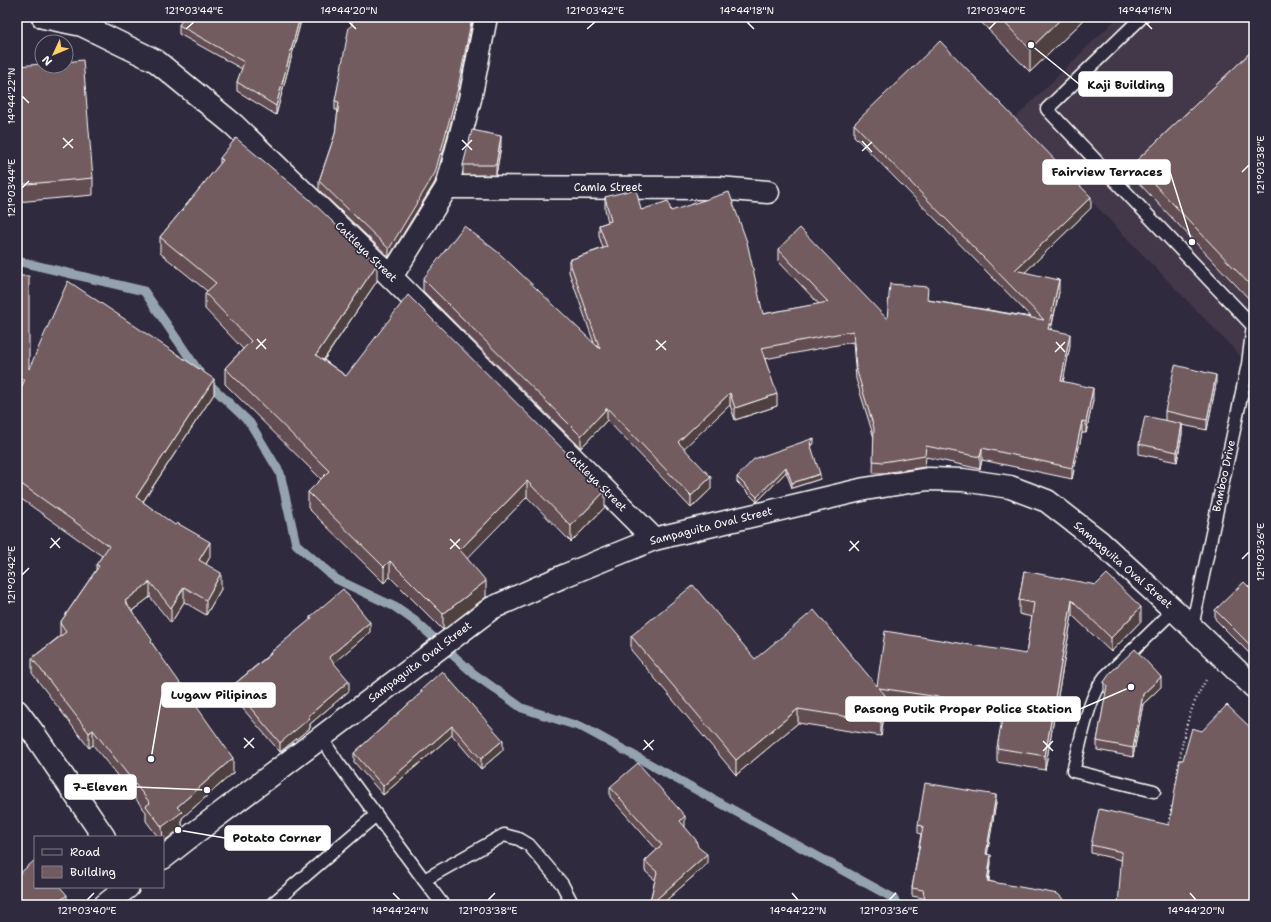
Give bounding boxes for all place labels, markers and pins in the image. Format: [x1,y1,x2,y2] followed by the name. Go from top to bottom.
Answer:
[1079,72,1172,96] callout: Kaji Building
[1043,160,1170,184] callout: Fairview Terraces
[162,683,275,707] callout: Lugaw Pilipinas
[846,697,1080,721] callout: Pasong Putik Proper Police Station
[65,775,136,799] callout: 7-Eleven
[225,826,330,850] callout: Potato Corner

